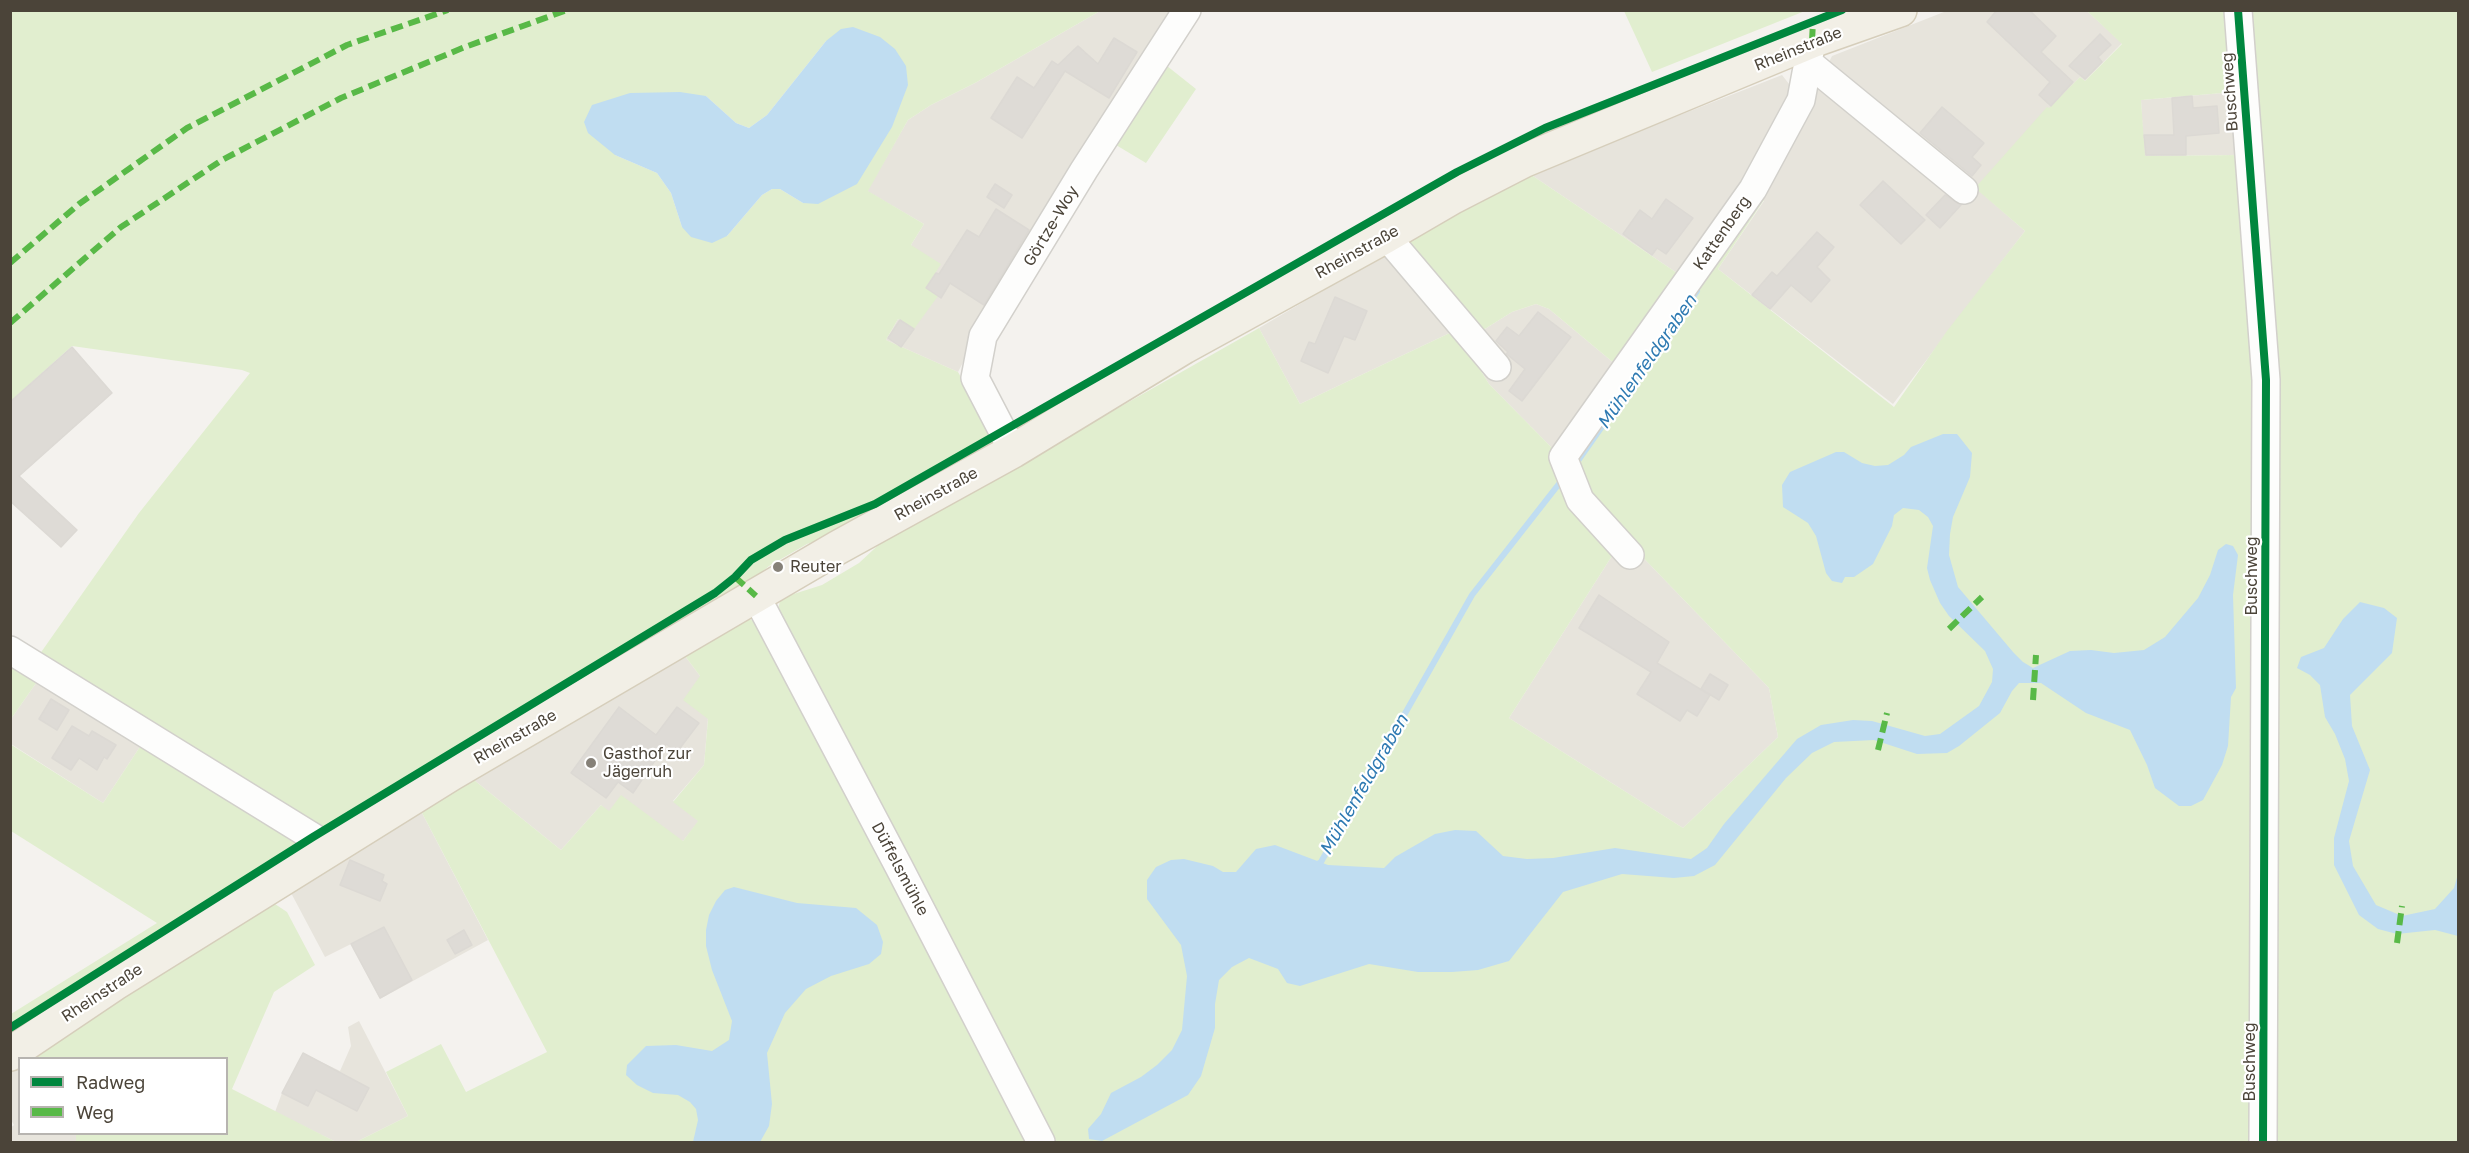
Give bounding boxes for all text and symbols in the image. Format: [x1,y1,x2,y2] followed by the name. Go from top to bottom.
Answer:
[1751,23,1845,75] street label: Rheinstraße
[2218,52,2242,132] street label: Buschweg
[1019,182,1083,270] street label: Görtze-Woy
[1689,192,1755,274] street label: Kattenberg
[1312,221,1402,283] street label: Rheinstraße
[1593,291,1701,433] water label: Mühlenfeldgraben
[891,463,981,525] street label: Rheinstraße
[2242,536,2262,616] street label: Buschweg
[790,557,842,577] place label: Reuter
[771,560,785,574] marker: Reuter
[470,706,560,768] street label: Rheinstraße
[1315,711,1413,859] water label: Mühlenfeldgraben
[603,744,691,782] place label: Gasthof zur Jägerruh
[584,756,598,770] marker: Gasthof zur Jägerruh
[867,819,933,919] street label: Düffelsmühle
[58,960,146,1026] street label: Rheinstraße
[2240,1022,2260,1102] street label: Buschweg
[18,1057,228,1135] legend
[76,1071,145,1093] text: Radweg
[76,1101,114,1123] text: Weg

